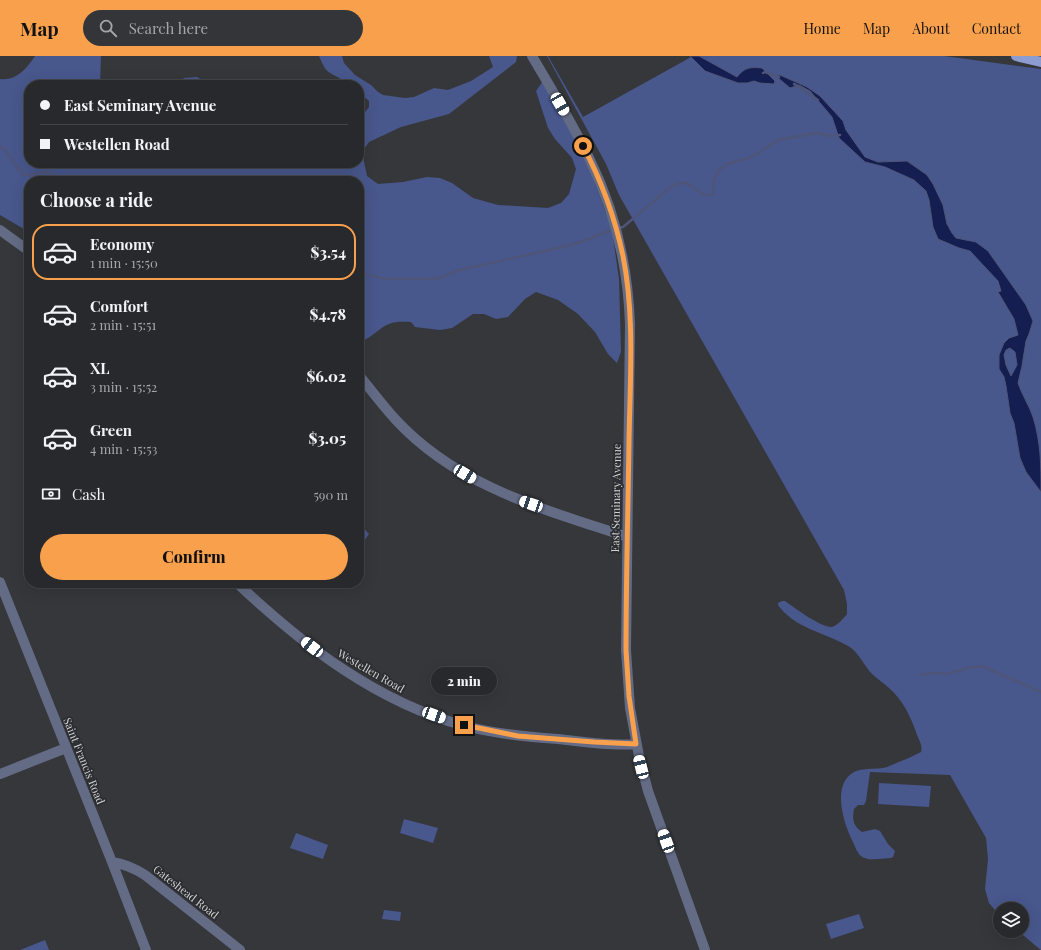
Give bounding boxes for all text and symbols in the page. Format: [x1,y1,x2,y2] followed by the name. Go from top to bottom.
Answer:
[83,10,363,46] search box
[20,15,59,41] text: Map
[97,17,119,39] icon: search
[129,18,208,38] text: Search here
[803,19,841,38] text: Home
[863,19,890,38] text: Map
[912,19,950,38] text: About
[972,19,1021,38] text: Contact
[549,91,571,117] car
[64,95,216,115] text: East Seminary Avenue
[64,134,170,154] text: Westellen Road
[574,137,592,155] route start
[40,188,153,212] text: Choose a ride
[42,234,78,270] icon: car
[90,234,154,254] text: Economy
[311,242,346,262] text: $3.54
[90,254,158,271] text: 1 min · 15:50
[42,296,78,332] icon: car
[90,296,148,316] text: Comfort
[310,304,346,324] text: $4.78
[90,316,156,333] text: 2 min · 15:51
[42,358,78,394] icon: car
[90,358,110,378] text: XL
[306,366,346,386] text: $6.02
[90,378,157,395] text: 3 min · 15:52
[42,420,78,456] icon: car
[90,420,132,440] text: Green
[309,428,346,448] text: $3.05
[90,440,157,457] text: 4 min · 15:53
[607,443,624,553] street label: East Seminary Avenue
[452,463,478,485] car
[40,483,62,505] icon: cash
[72,484,105,504] text: Cash
[313,486,348,503] text: 590 m
[518,494,544,514] car
[40,534,348,580] button: Confirm
[299,635,325,659] car
[334,645,408,696] street label: Westellen Road
[431,667,497,695] callout: 2 min
[447,672,481,689] text: 2 min
[421,705,447,725] car
[60,715,109,807] street label: Saint Francis Road
[455,716,473,734] route end
[632,754,650,780] car
[656,828,676,854] car
[150,861,223,922] street label: Gateshead Road
[993,902,1029,938] map controls
[993,902,1029,938] button: layers

